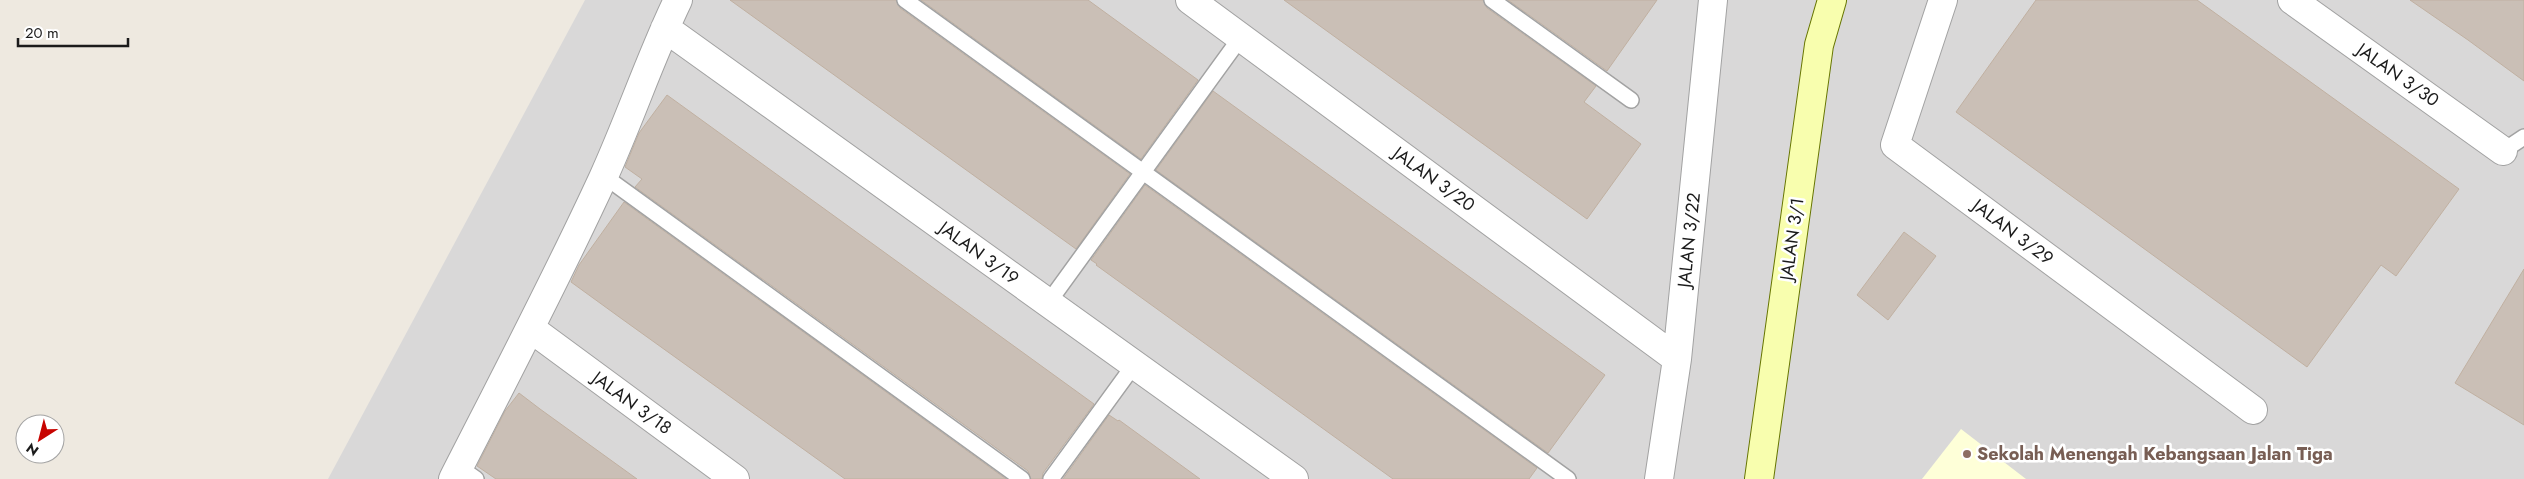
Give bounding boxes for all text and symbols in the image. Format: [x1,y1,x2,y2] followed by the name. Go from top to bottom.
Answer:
[18,15,128,47] scale bar
[25,22,59,44] text: 20 m
[2350,36,2445,113] street label: JALAN 3/30
[1386,139,1481,218] street label: JALAN 3/20
[1671,191,1707,291] street label: JALAN 3/22
[1965,192,2059,271] street label: JALAN 3/29
[1773,196,1811,284] street label: JALAN 3/1
[932,214,1024,291] street label: JALAN 3/19
[585,364,677,441] street label: JALAN 3/18
[15,414,65,464] north arrow
[22,438,43,461] text: N
[1977,441,2333,467] place label: Sekolah Menengah Kebangsaan Jalan Tiga
[1961,448,1973,460] marker: Sekolah Menengah Kebangsaan Jalan Tiga

